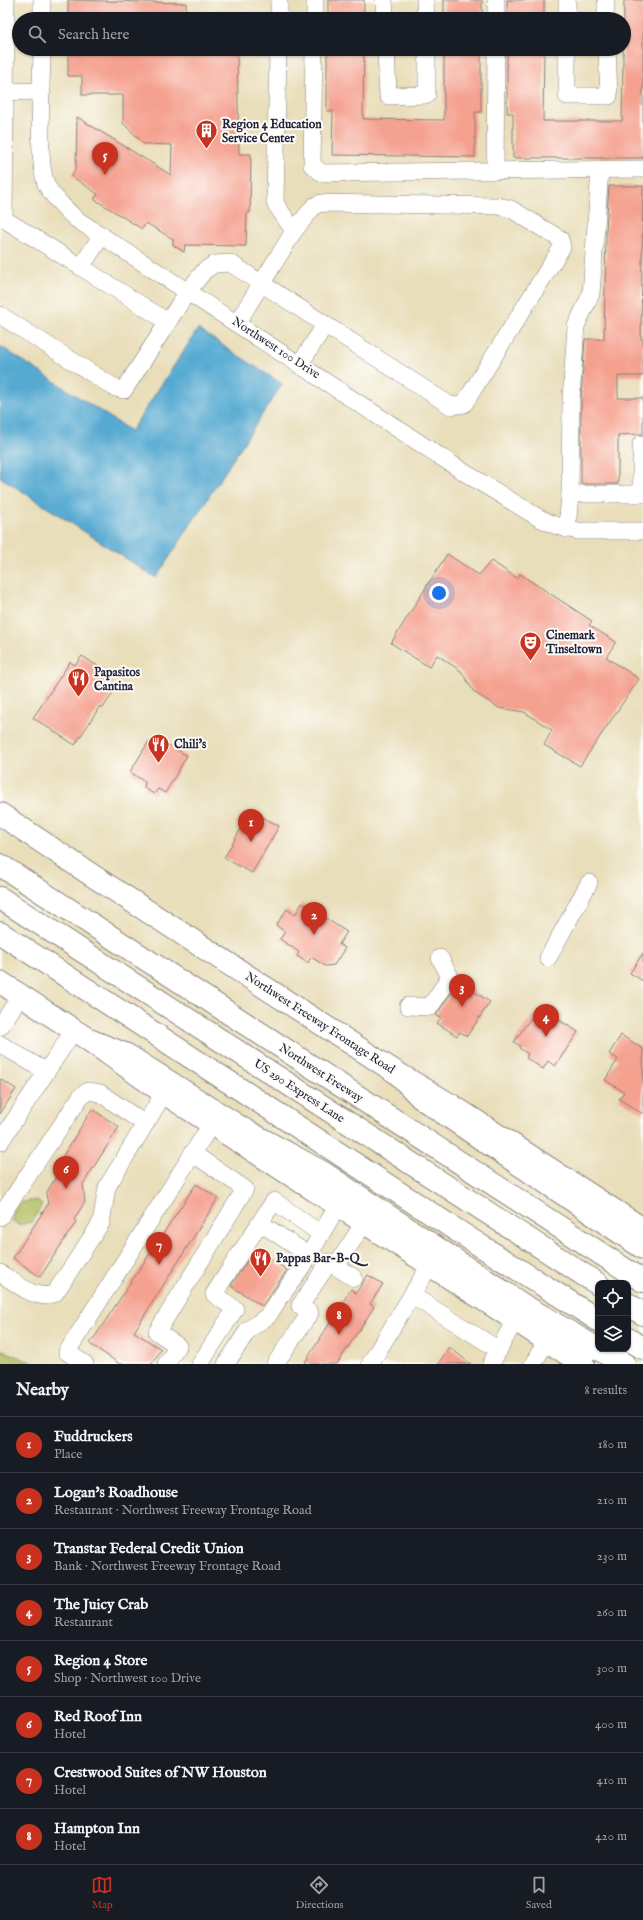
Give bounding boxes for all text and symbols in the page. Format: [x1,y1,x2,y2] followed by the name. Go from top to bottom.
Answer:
[12,12,631,56] search box
[26,23,48,45] icon: search
[58,25,129,44] text: Search here
[222,117,322,146] place label: Region 4 Education Service Center
[193,118,219,151] building icon: Region 4 Education Service Center
[92,142,118,175] pin: 5
[229,314,323,382] street label: Northwest 100 Drive
[429,583,449,603] your location
[545,628,603,657] place label: Cinemark Tinseltown
[517,629,543,662] theatre icon: Cinemark Tinseltown
[94,665,141,694] place label: Papasitos Cantina
[65,666,91,699] restaurant icon: Papasitos Cantina
[145,731,171,764] restaurant icon: Chili's
[174,737,207,752] place label: Chili's
[238,809,264,842] pin: 1
[301,902,327,935] pin: 2
[242,969,398,1077] street label: Northwest Freeway Frontage Road
[449,974,475,1007] pin: 3
[533,1004,559,1037] pin: 4
[276,1040,366,1106] street label: Northwest Freeway
[250,1056,348,1127] street label: US 290 Express Lane
[53,1156,79,1189] pin: 6
[146,1232,172,1265] pin: 7
[247,1245,273,1278] restaurant icon: Pappas Bar-B-Q
[276,1251,369,1267] place label: Pappas Bar-B-Q
[595,1280,631,1352] map controls
[595,1280,631,1316] button: locate
[326,1302,352,1335] pin: 8
[595,1316,631,1352] button: layers
[16,1380,69,1401] text: Nearby
[584,1382,627,1399] text: 8 results
[54,1427,133,1446] text: Fuddruckers
[27,1436,31,1453] text: 1
[598,1436,627,1453] text: 180 m
[54,1446,82,1463] text: Place
[54,1483,178,1502] text: Logan's Roadhouse
[26,1492,32,1509] text: 2
[597,1492,627,1509] text: 210 m
[54,1502,312,1519] text: Restaurant · Northwest Freeway Frontage Road
[54,1539,244,1558] text: Transtar Federal Credit Union
[27,1548,31,1565] text: 3
[597,1548,627,1565] text: 230 m
[54,1558,281,1575] text: Bank · Northwest Freeway Frontage Road
[54,1595,148,1614] text: The Juicy Crab
[26,1604,32,1621] text: 4
[596,1604,627,1621] text: 260 m
[54,1614,113,1631] text: Restaurant
[54,1651,147,1670] text: Region 4 Store
[27,1660,31,1677] text: 5
[596,1660,627,1677] text: 300 m
[54,1670,201,1687] text: Shop · Northwest 100 Drive
[54,1707,142,1726] text: Red Roof Inn
[26,1716,32,1733] text: 6
[595,1716,627,1733] text: 400 m
[54,1726,86,1743] text: Hotel
[54,1763,267,1782] text: Crestwood Suites of NW Houston
[26,1772,32,1789] text: 7
[597,1772,627,1789] text: 410 m
[54,1782,86,1799] text: Hotel
[54,1819,140,1838] text: Hampton Inn
[26,1828,32,1845] text: 8
[595,1828,627,1845] text: 420 m
[54,1838,86,1855] text: Hotel
[91,1874,113,1912] tab: Map
[296,1874,343,1912] tab: Directions
[526,1874,552,1912] tab: Saved

